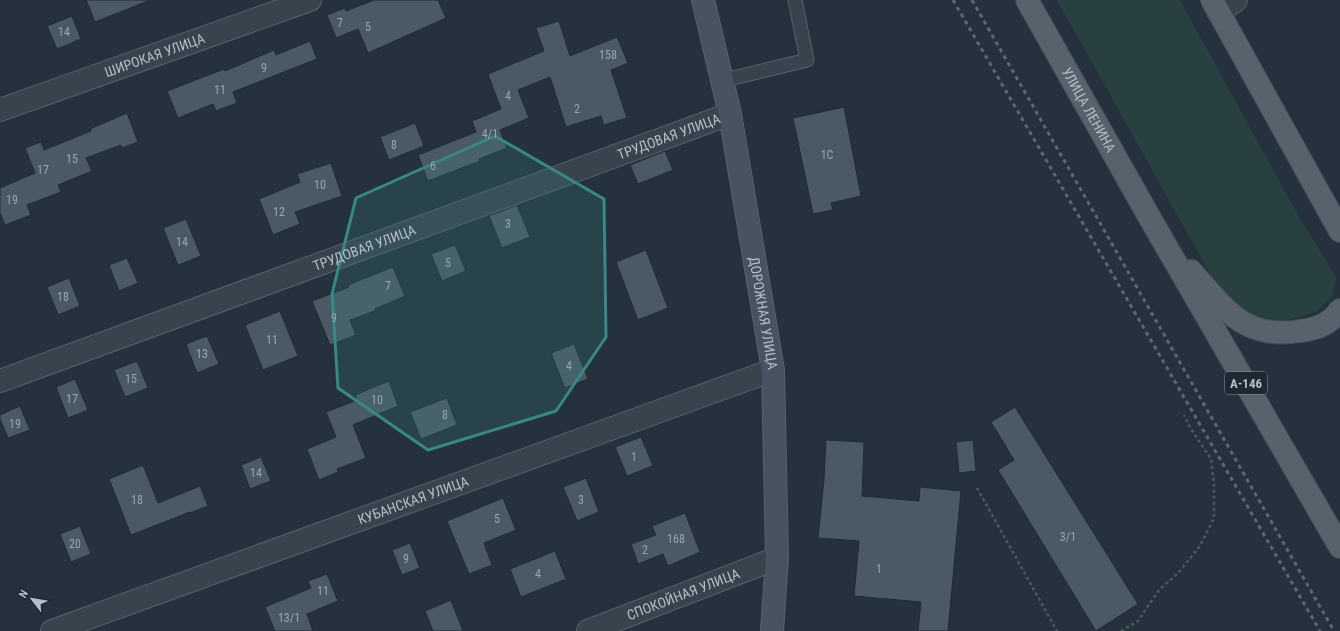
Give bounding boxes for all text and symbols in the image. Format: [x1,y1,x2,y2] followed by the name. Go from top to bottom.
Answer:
[337,16,343,30] house number: 7
[365,20,371,34] house number: 5
[58,25,70,39] house number: 14
[102,30,207,80] street label: ШИРОКАЯ УЛИЦА
[599,48,617,62] house number: 158
[261,61,267,75] house number: 9
[1059,65,1119,155] street label: УЛИЦА ЛЕНИНА
[214,83,226,97] house number: 11
[505,89,511,103] house number: 4
[574,102,580,116] house number: 2
[615,110,722,163] street label: ТРУДОВАЯ УЛИЦА
[482,127,498,141] house number: 4/1
[391,138,397,152] house number: 8
[821,148,834,162] house number: 1С
[66,152,78,166] house number: 15
[430,159,436,173] house number: 6
[37,163,49,177] house number: 17
[314,178,326,192] house number: 10
[6,193,18,207] house number: 19
[273,205,285,219] house number: 12
[505,217,511,231] house number: 3
[311,222,418,274] street label: ТРУДОВАЯ УЛИЦА
[176,235,188,249] house number: 14
[746,255,781,371] street label: ДОРОЖНАЯ УЛИЦА
[445,256,451,270] house number: 5
[385,279,391,293] house number: 7
[57,290,69,304] house number: 18
[331,311,337,325] house number: 9
[266,333,278,347] house number: 11
[196,347,208,361] house number: 13
[566,359,572,373] house number: 4
[125,372,137,386] house number: 15
[1225,372,1267,394] road number: А-146
[66,392,78,406] house number: 17
[371,393,383,407] house number: 10
[442,408,448,422] house number: 8
[9,417,21,431] house number: 19
[631,450,637,464] house number: 1
[250,466,262,480] house number: 14
[355,473,471,528] street label: КУБАНСКАЯ УЛИЦА
[131,493,143,507] house number: 18
[578,493,584,507] house number: 3
[494,512,500,526] house number: 5
[1060,530,1076,544] house number: 3/1
[667,532,685,546] house number: 168
[69,537,81,551] house number: 20
[642,543,648,557] house number: 2
[403,552,409,566] house number: 9
[876,562,882,576] house number: 1
[624,565,742,623] street label: СПОКОЙНАЯ УЛИЦА
[535,567,541,581] house number: 4
[12,579,52,619] north arrow
[317,584,329,598] house number: 11
[17,588,31,600] text: N
[278,611,300,625] house number: 13/1

